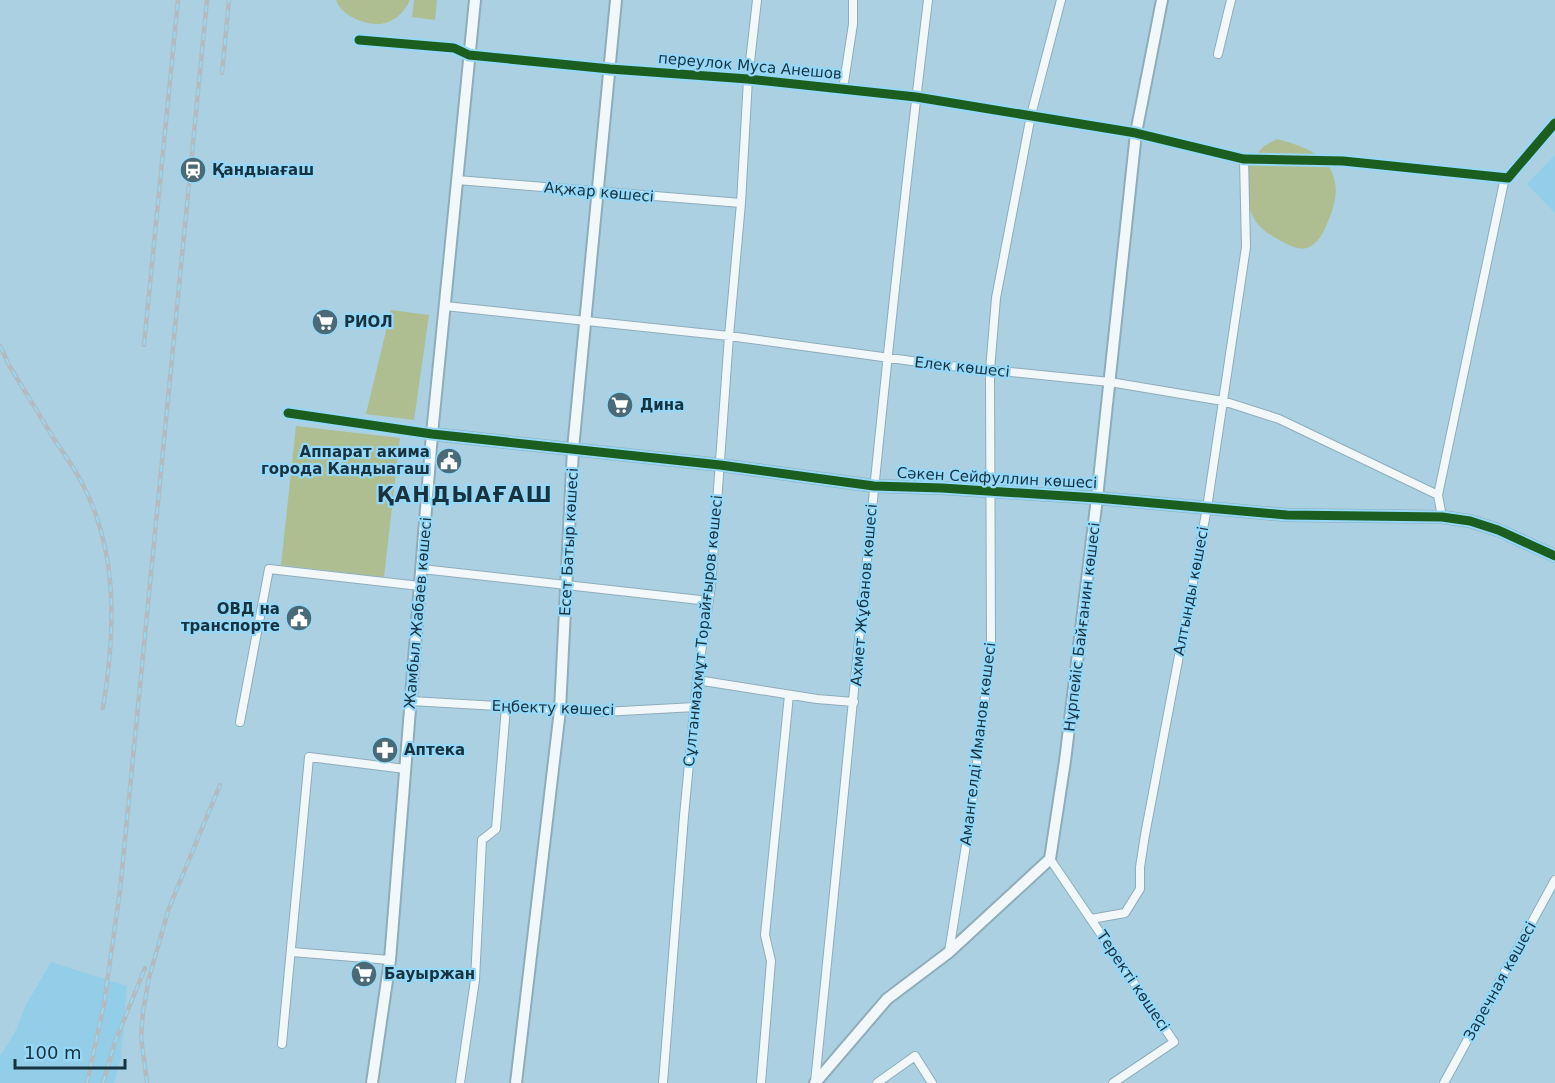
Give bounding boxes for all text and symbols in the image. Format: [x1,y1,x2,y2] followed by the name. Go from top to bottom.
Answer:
[657,49,843,83] street label: переулок Муса Анешов
[178,155,208,185] station icon: Қандыағаш
[212,161,314,179] place label: Қандыағаш
[543,178,655,206] street label: Ақжар көшесі
[310,307,340,337] supermarket icon: РИОЛ
[344,313,393,331] place label: РИОЛ
[913,353,1011,381] street label: Елек көшесі
[605,390,635,420] supermarket icon: Дина
[640,396,684,414] place label: Дина
[261,443,430,478] place label: Аппарат акима города Кандыагаш
[434,446,464,476] public building icon: Аппарат акима города Кандыагаш
[896,464,1098,492] street label: Сәкен Сейфуллин көшесі
[556,467,582,617] street label: Есет Батыр көшесі
[377,483,553,507] district label: ҚАНДЫАҒАШ
[680,494,726,768] street label: Сұлтанмахмұт Торайғыров көшесі
[847,503,881,687] street label: Ахмет Жұбанов көшесі
[401,516,435,710] street label: Жамбыл Жабаев көшесі
[1060,521,1104,733] street label: Нұрпейіс Байғанин көшесі
[1170,525,1212,657] street label: Алтынды көшесі
[181,600,280,635] place label: ОВД на транспорте
[284,603,314,633] public building icon: ОВД на транспорте
[957,641,999,847] street label: Амангелді Иманов көшесі
[491,697,615,719] street label: Еңбекту көшесі
[370,735,400,765] pharmacy icon: Аптека
[404,741,465,759] place label: Аптека
[1460,919,1540,1043] street label: Заречная көшесі
[1092,926,1173,1035] street label: Теректі көшесі
[349,959,379,989] supermarket icon: Бауыржан
[384,965,475,983] place label: Бауыржан
[15,1032,124,1070] scale bar
[24,1042,82,1063] text: 100 m

